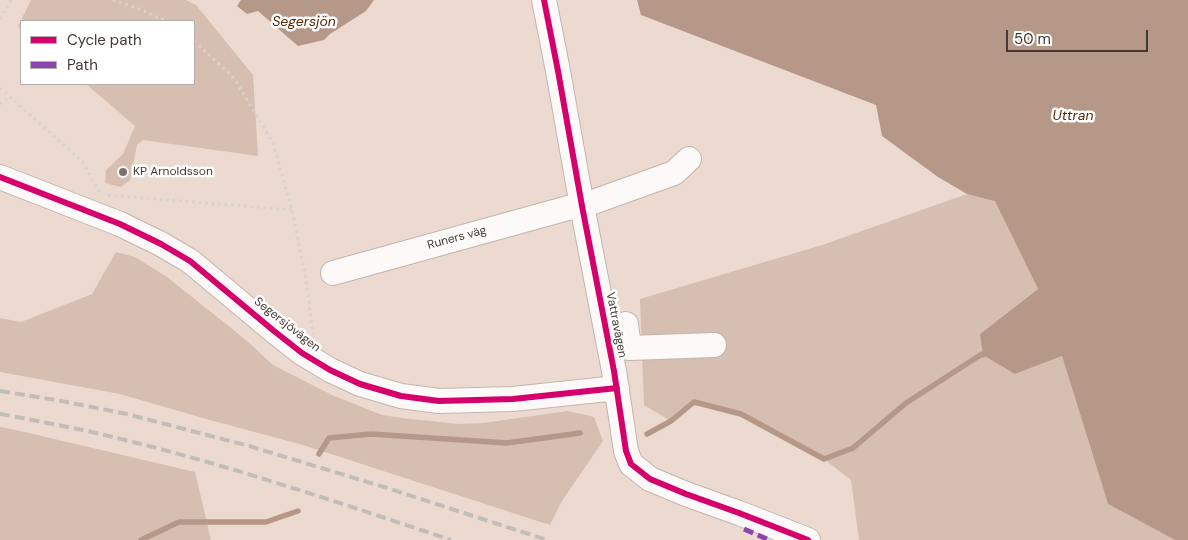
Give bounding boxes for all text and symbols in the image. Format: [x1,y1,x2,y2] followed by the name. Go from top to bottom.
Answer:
[272,14,336,30] water label: Segersjön
[20,20,195,85] legend
[1008,20,1150,52] scale bar
[1014,29,1051,49] text: 50 m
[67,30,142,50] text: Cycle path
[67,55,98,75] text: Path
[1053,108,1093,124] water label: Uttran
[133,165,213,179] place label: KP Arnoldsson
[117,166,129,178] marker: KP Arnoldsson
[426,223,488,253] street label: Runers väg
[603,291,629,359] street label: Vattravägen
[251,295,323,355] street label: Segersjövägen

